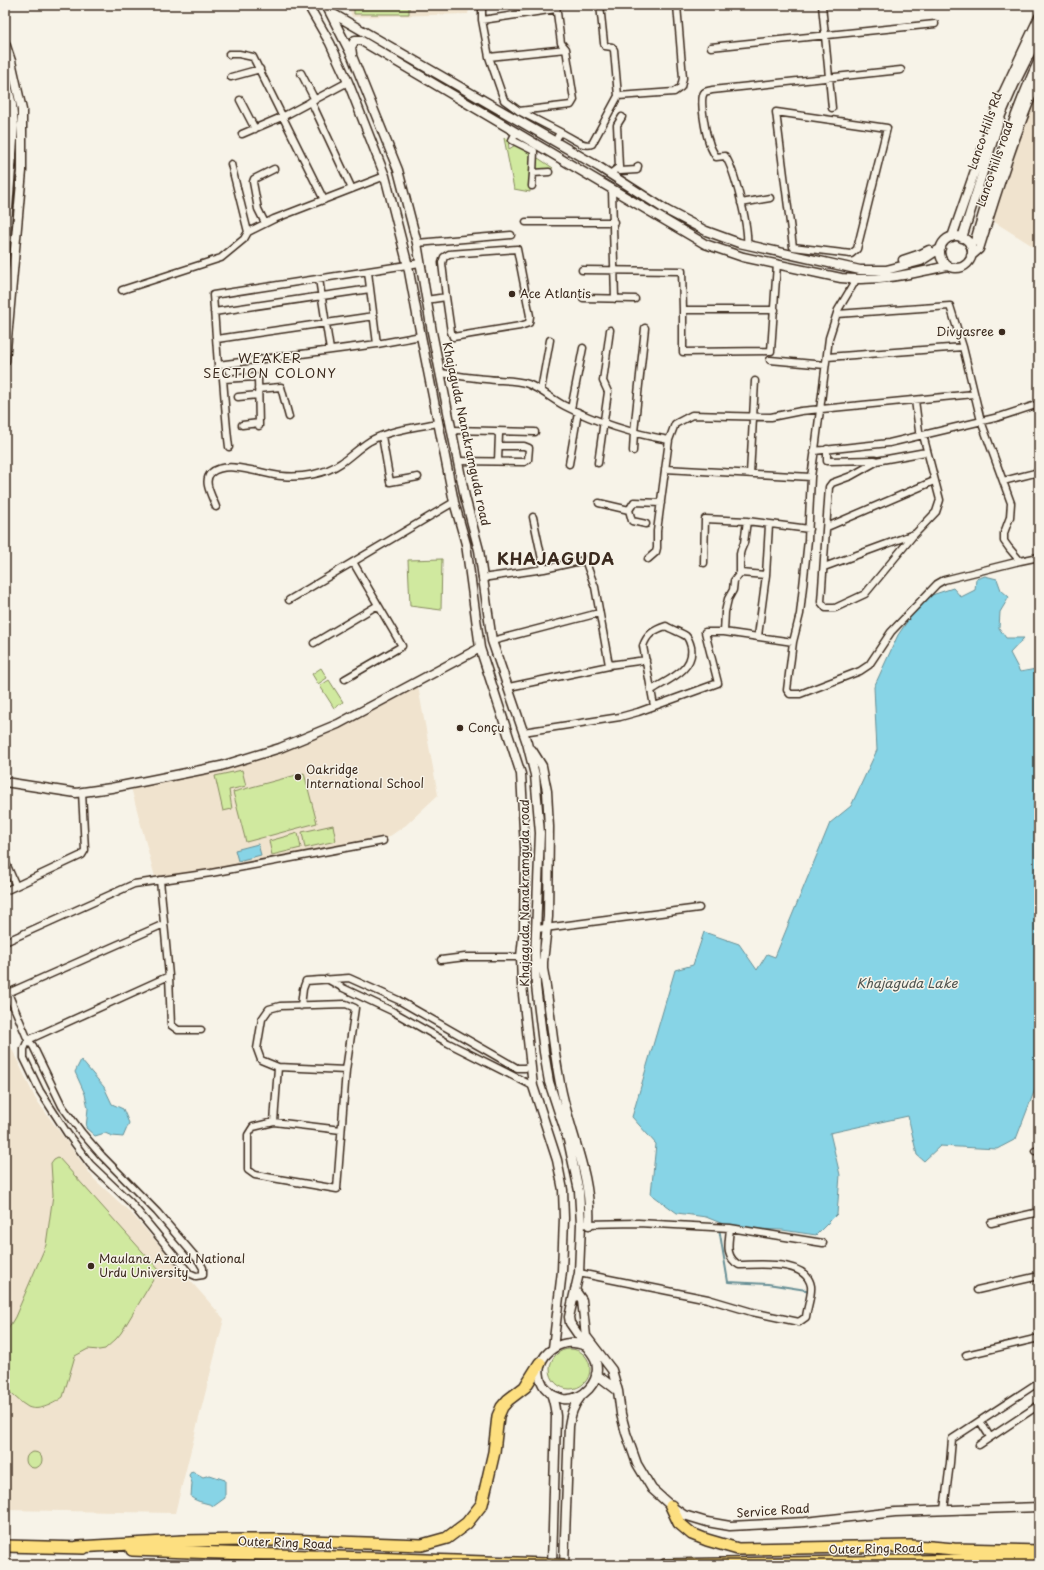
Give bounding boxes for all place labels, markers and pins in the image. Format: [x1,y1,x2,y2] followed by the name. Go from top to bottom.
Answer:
[520,284,591,302] place label: Ace Atlantis
[507,289,517,299] marker: Ace Atlantis
[936,322,994,340] place label: Divyasree
[997,327,1007,337] marker: Divyasree
[468,718,504,736] place label: Conçu
[455,723,465,733] marker: Conçu
[306,760,424,792] place label: Oakridge International School
[293,772,303,782] marker: Oakridge International School
[99,1249,245,1281] place label: Maulana Azaad National Urdu University
[86,1261,96,1271] marker: Maulana Azaad National Urdu University

